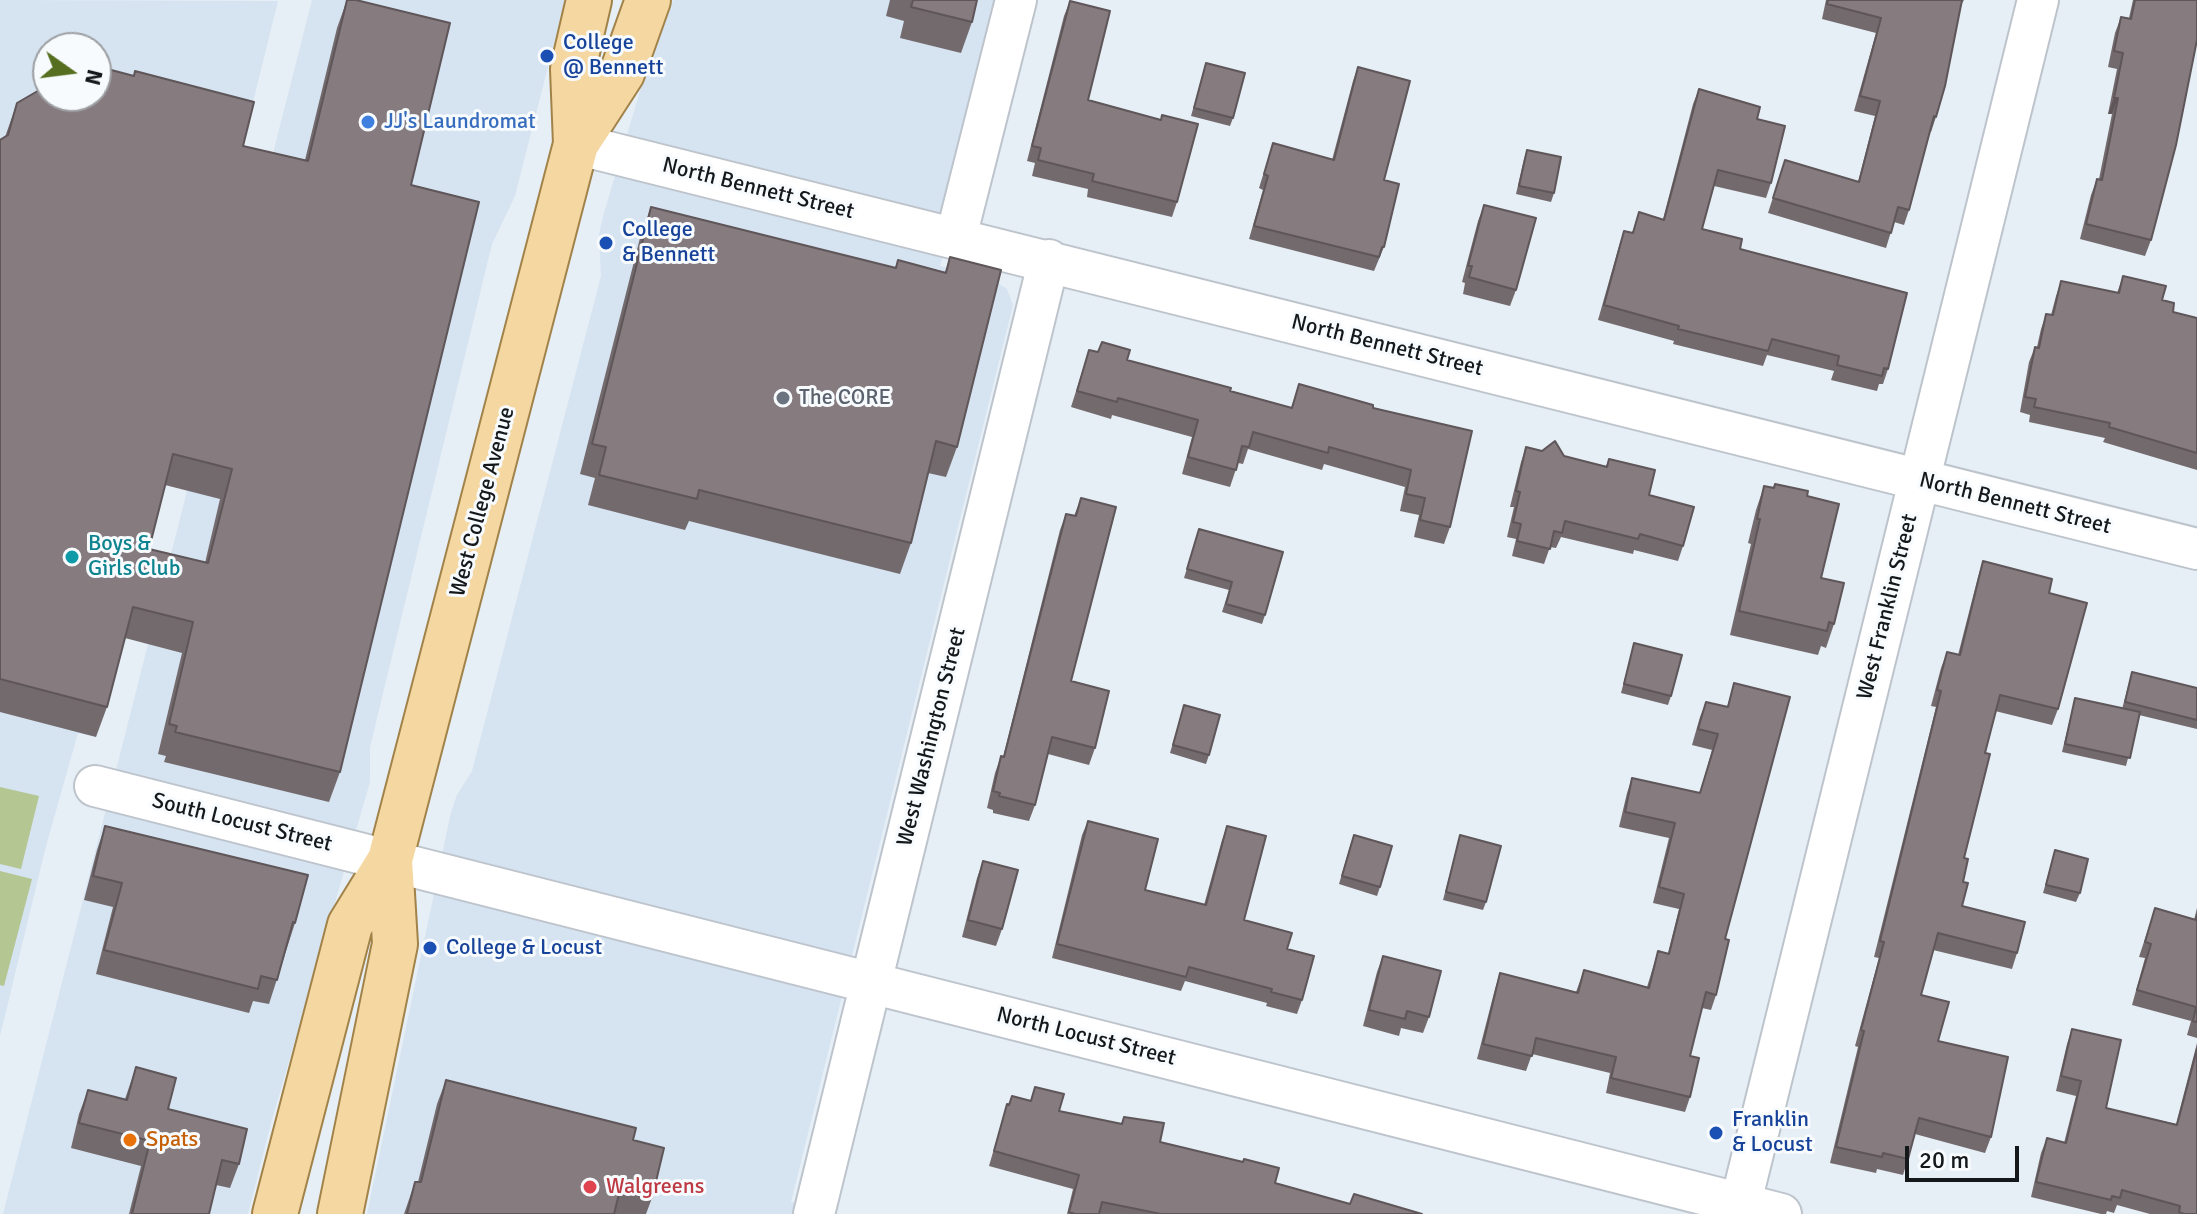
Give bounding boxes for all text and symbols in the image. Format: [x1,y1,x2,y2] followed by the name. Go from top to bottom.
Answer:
[563,30,663,82] place label: College @ Bennett
[32,32,112,112] north arrow
[538,47,556,65] marker: College @ Bennett
[79,67,109,88] text: N
[384,109,536,135] place label: JJ's Laundromat
[359,113,377,131] marker: JJ's Laundromat
[660,152,856,226] street label: North Bennett Street
[622,217,715,268] place label: College & Bennett
[597,234,615,252] marker: College & Bennett
[1289,309,1485,383] street label: North Bennett Street
[799,385,891,411] place label: The CORE
[774,389,792,407] marker: The CORE
[445,404,521,600] street label: West College Avenue
[1917,467,2113,541] street label: North Bennett Street
[1852,512,1924,702] street label: West Franklin Street
[88,531,180,582] place label: Boys & Girls Club
[63,548,81,566] marker: Boys & Girls Club
[892,625,972,849] street label: West Washington Street
[149,788,335,858] street label: South Locust Street
[446,935,602,961] place label: College & Locust
[421,939,439,957] marker: College & Locust
[994,1002,1178,1072] street label: North Locust Street
[1732,1107,1813,1158] place label: Franklin & Locust
[1707,1124,1725,1142] marker: Franklin & Locust
[146,1127,198,1153] place label: Spats
[1909,1130,2023,1180] scale bar
[121,1131,139,1149] marker: Spats
[1919,1145,1969,1175] text: 20 m
[606,1174,704,1200] place label: Walgreens
[581,1178,599,1196] marker: Walgreens

